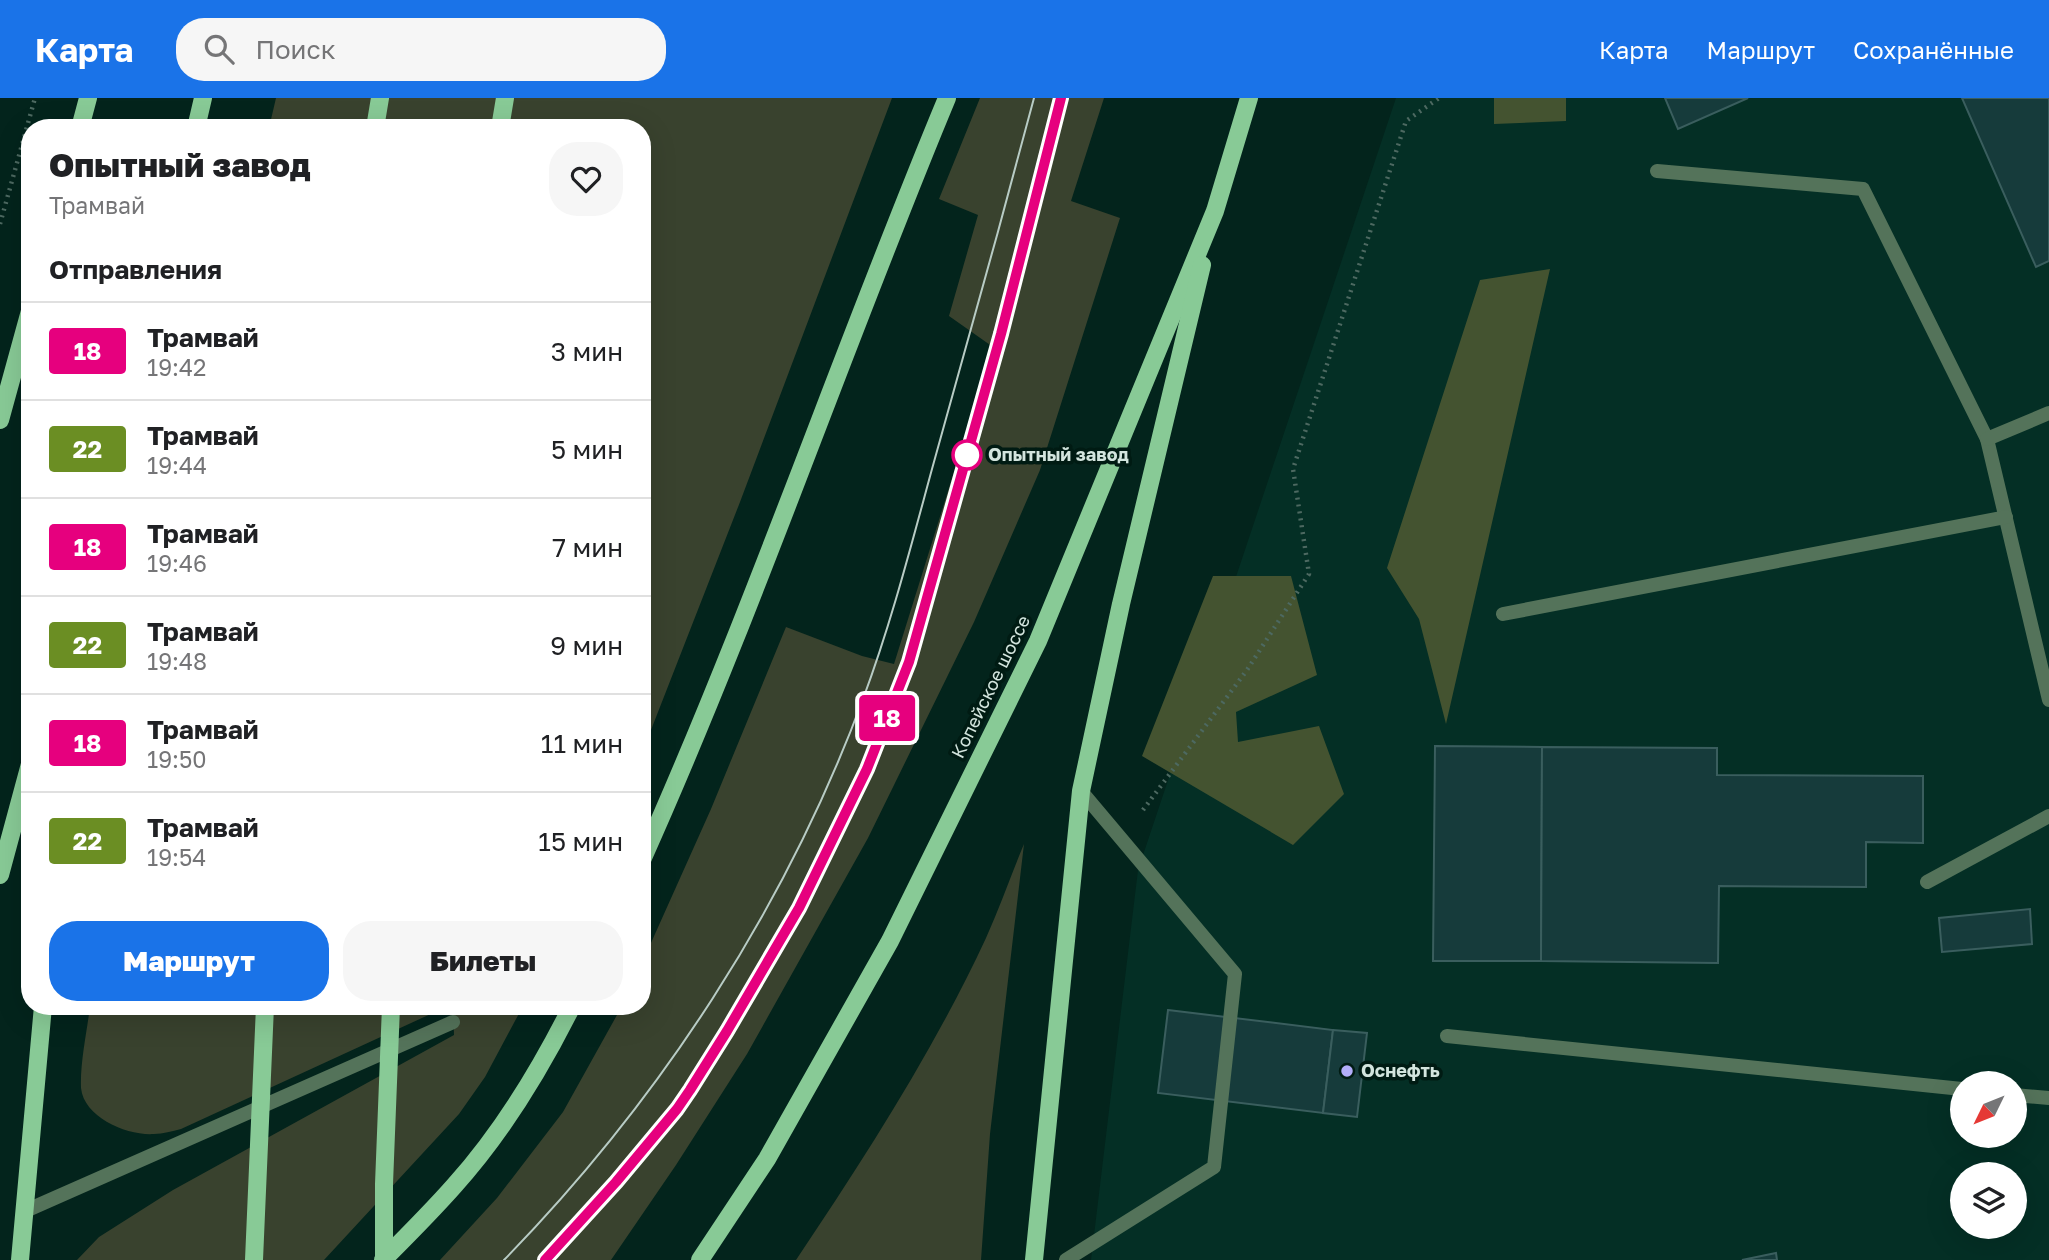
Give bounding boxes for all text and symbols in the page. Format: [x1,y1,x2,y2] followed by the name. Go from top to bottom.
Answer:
[176,18,666,81] search box
[35,30,134,69] text: Карта
[200,30,238,68] icon: search
[256,34,336,65] text: Поиск
[1599,35,1669,64] text: Карта
[1707,35,1815,64] text: Маршрут
[1853,35,2014,64] text: Сохранённые
[549,142,623,216] button: heart
[49,145,311,184] text: Опытный завод
[49,191,145,219] text: Трамвай
[49,254,222,285] text: Отправления
[147,322,259,353] text: Трамвай
[74,336,101,365] text: 18
[551,336,623,367] text: 3 мин
[147,353,206,381] text: 19:42
[147,420,259,451] text: Трамвай
[73,434,102,463] text: 22
[551,434,623,465] text: 5 мин
[952,440,982,470] marker: Опытный завод
[988,443,1129,465] place label: Опытный завод
[147,451,207,479] text: 19:44
[147,518,259,549] text: Трамвай
[74,532,101,561] text: 18
[552,532,623,563] text: 7 мин
[147,549,207,577] text: 19:46
[946,612,1034,762] street label: Копейское шоссе
[147,616,259,647] text: Трамвай
[73,630,102,659] text: 22
[550,630,623,661] text: 9 мин
[147,647,207,675] text: 19:48
[856,695,918,741] line badge: 18
[873,703,901,732] text: 18
[147,714,259,745] text: Трамвай
[74,728,101,757] text: 18
[541,728,623,759] text: 11 мин
[147,745,207,773] text: 19:50
[147,812,259,843] text: Трамвай
[73,826,102,855] text: 22
[538,826,623,857] text: 15 мин
[147,843,206,871] text: 19:54
[49,921,329,1001] button: Маршрут
[343,921,623,1001] button: Билеты
[1361,1059,1440,1081] place label: Оснефть
[1339,1063,1355,1079] marker: Оснефть
[1950,1071,2026,1148] north arrow
[1950,1071,2027,1239] map controls
[1950,1162,2027,1239] button: layers

